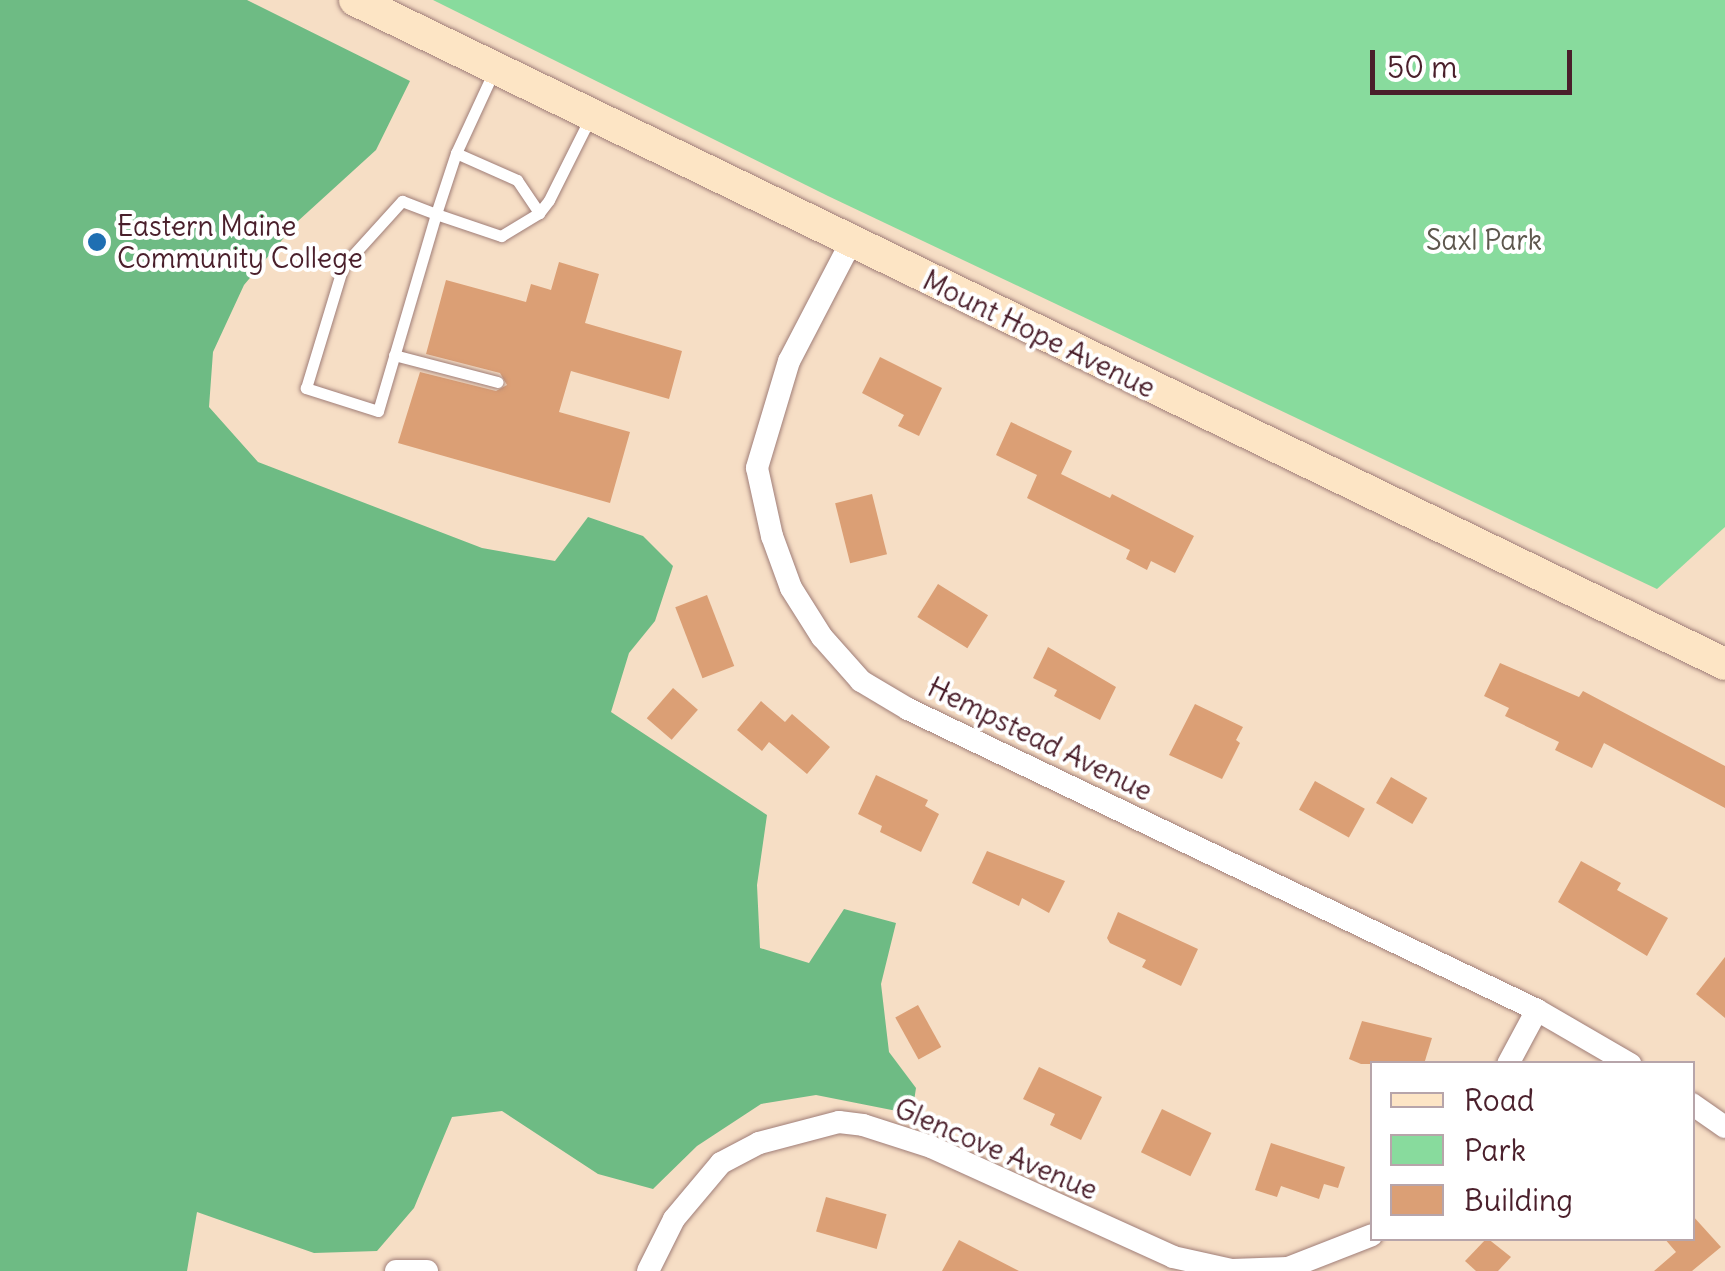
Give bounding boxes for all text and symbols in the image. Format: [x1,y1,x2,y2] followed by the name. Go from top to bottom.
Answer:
[1375,30,1578,92] scale bar
[1387,48,1457,86] text: 50 m
[117,209,363,275] place label: Eastern Maine Community College
[1426,223,1542,257] park label: Saxl Park
[86,231,108,253] marker: Eastern Maine Community College
[917,263,1161,405] street label: Mount Hope Avenue
[922,670,1158,808] street label: Hempstead Avenue
[1370,1061,1695,1241] legend
[1464,1081,1534,1119] text: Road
[890,1091,1102,1207] street label: Glencove Avenue
[1464,1131,1526,1169] text: Park
[1464,1181,1573,1219] text: Building

